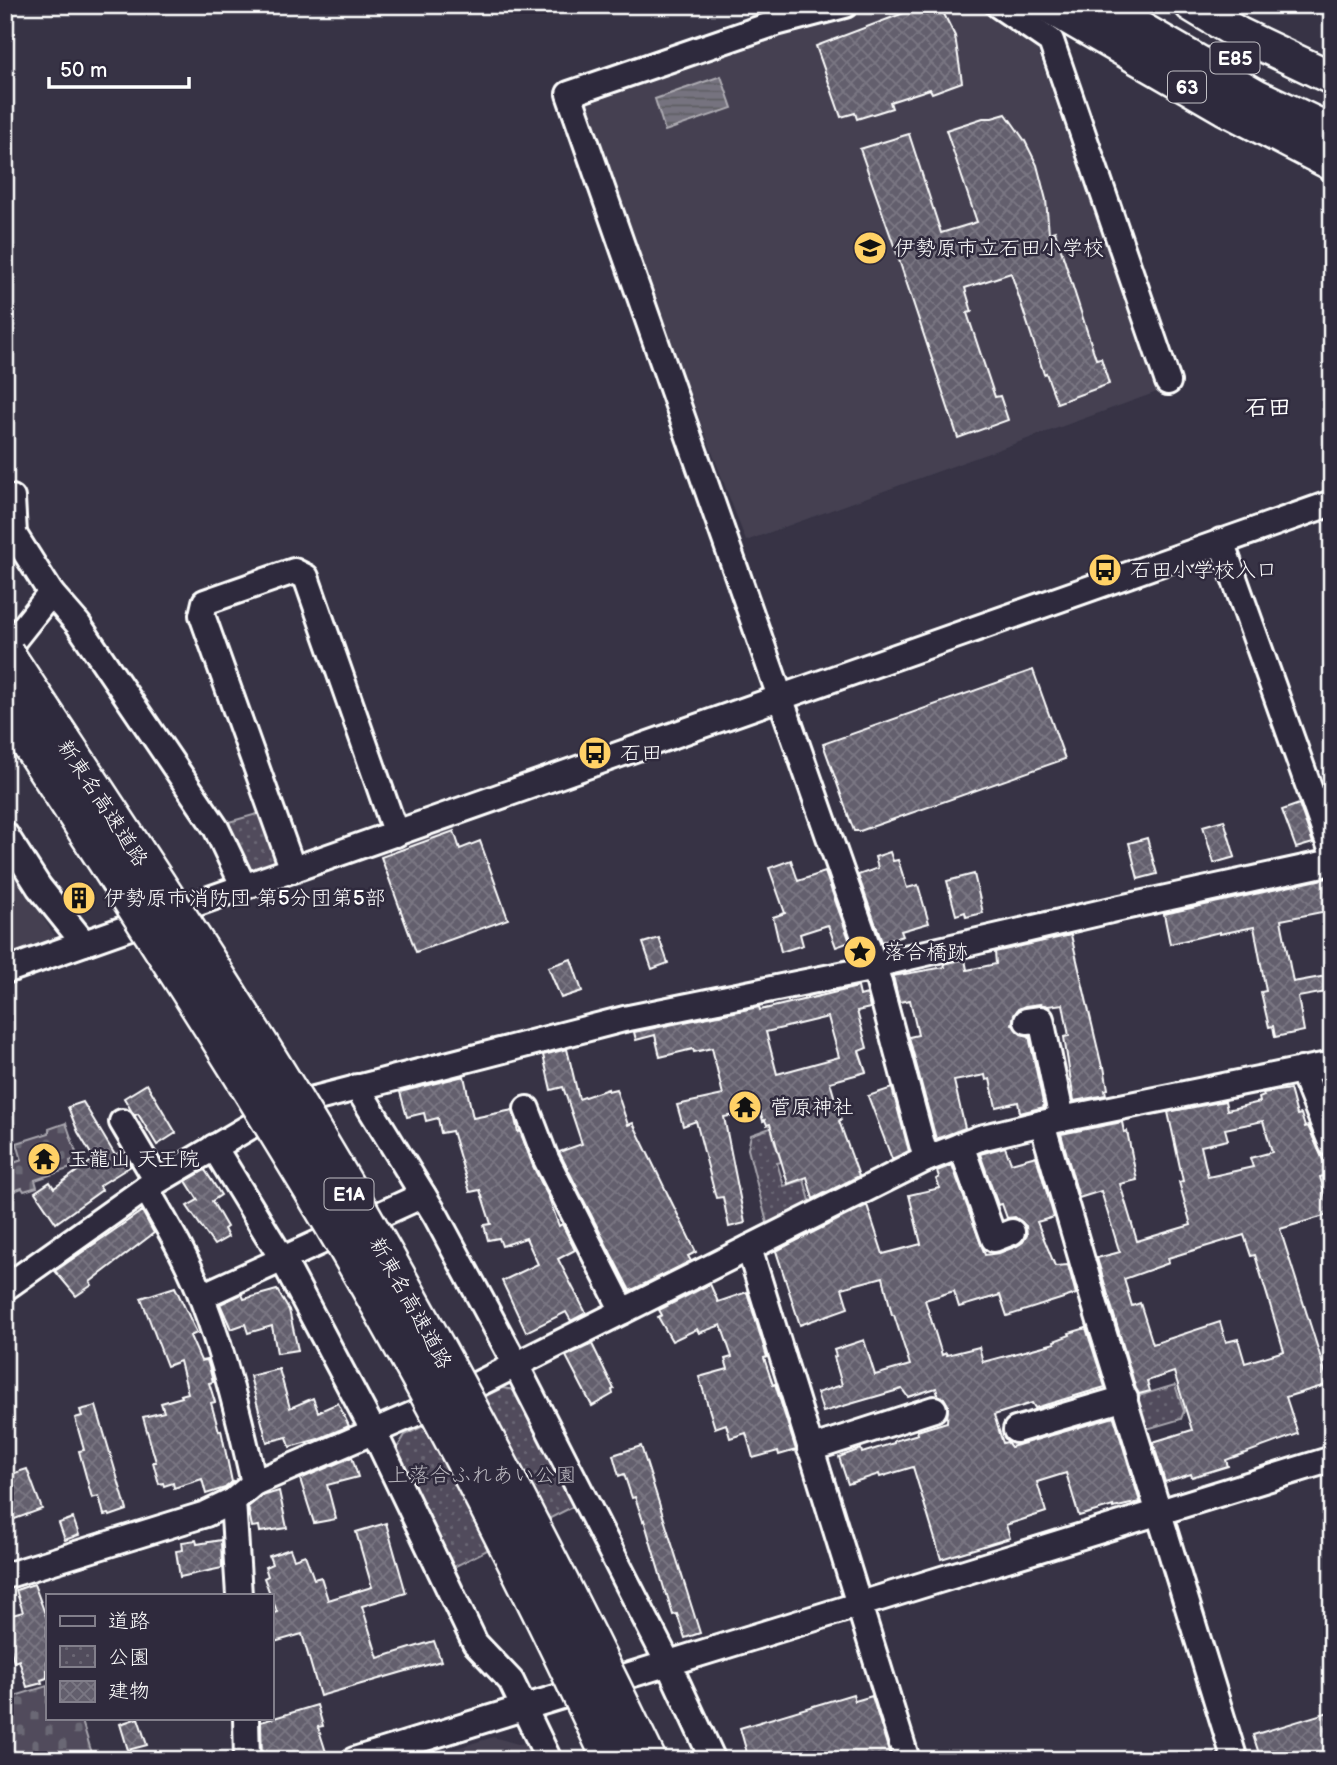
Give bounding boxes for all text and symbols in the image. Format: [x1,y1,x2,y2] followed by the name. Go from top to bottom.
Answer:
[1210,43,1260,74] road number: E85
[49,46,189,90] scale bar
[60,58,107,83] text: 50 m
[1168,72,1206,102] road number: 63
[851,229,889,267] school or university icon: 伊勢原市立石田小学校
[894,236,1104,261] place label: 伊勢原市立石田小学校
[1245,394,1291,422] district label: 石田
[1086,551,1124,589] bus stop icon: 石田小学校入口
[1130,558,1277,583] place label: 石田小学校入口
[576,734,614,772] bus stop icon: 石田
[52,735,153,872] street label: 新東名高速道路
[620,741,662,766] place label: 石田
[60,879,98,917] building icon: 伊勢原市消防団 第5分団第5部
[104,886,386,911] place label: 伊勢原市消防団 第5分団第5部
[841,933,879,971] place icon: 落合橋跡
[884,940,968,965] place label: 落合橋跡
[726,1088,764,1126] temple icon: 菅原神社
[770,1095,854,1120] place label: 菅原神社
[25,1140,63,1178] temple icon: 玉龍山 天王院
[68,1147,200,1172] place label: 玉龍山 天王院
[324,1178,374,1210] road number: E1A
[364,1233,457,1374] street label: 新東名高速道路
[388,1463,577,1488] park label: 上落合ふれあい公園
[46,1594,273,1720] legend
[108,1609,150,1634] text: 道路
[108,1645,150,1670] text: 公園
[108,1679,150,1704] text: 建物

